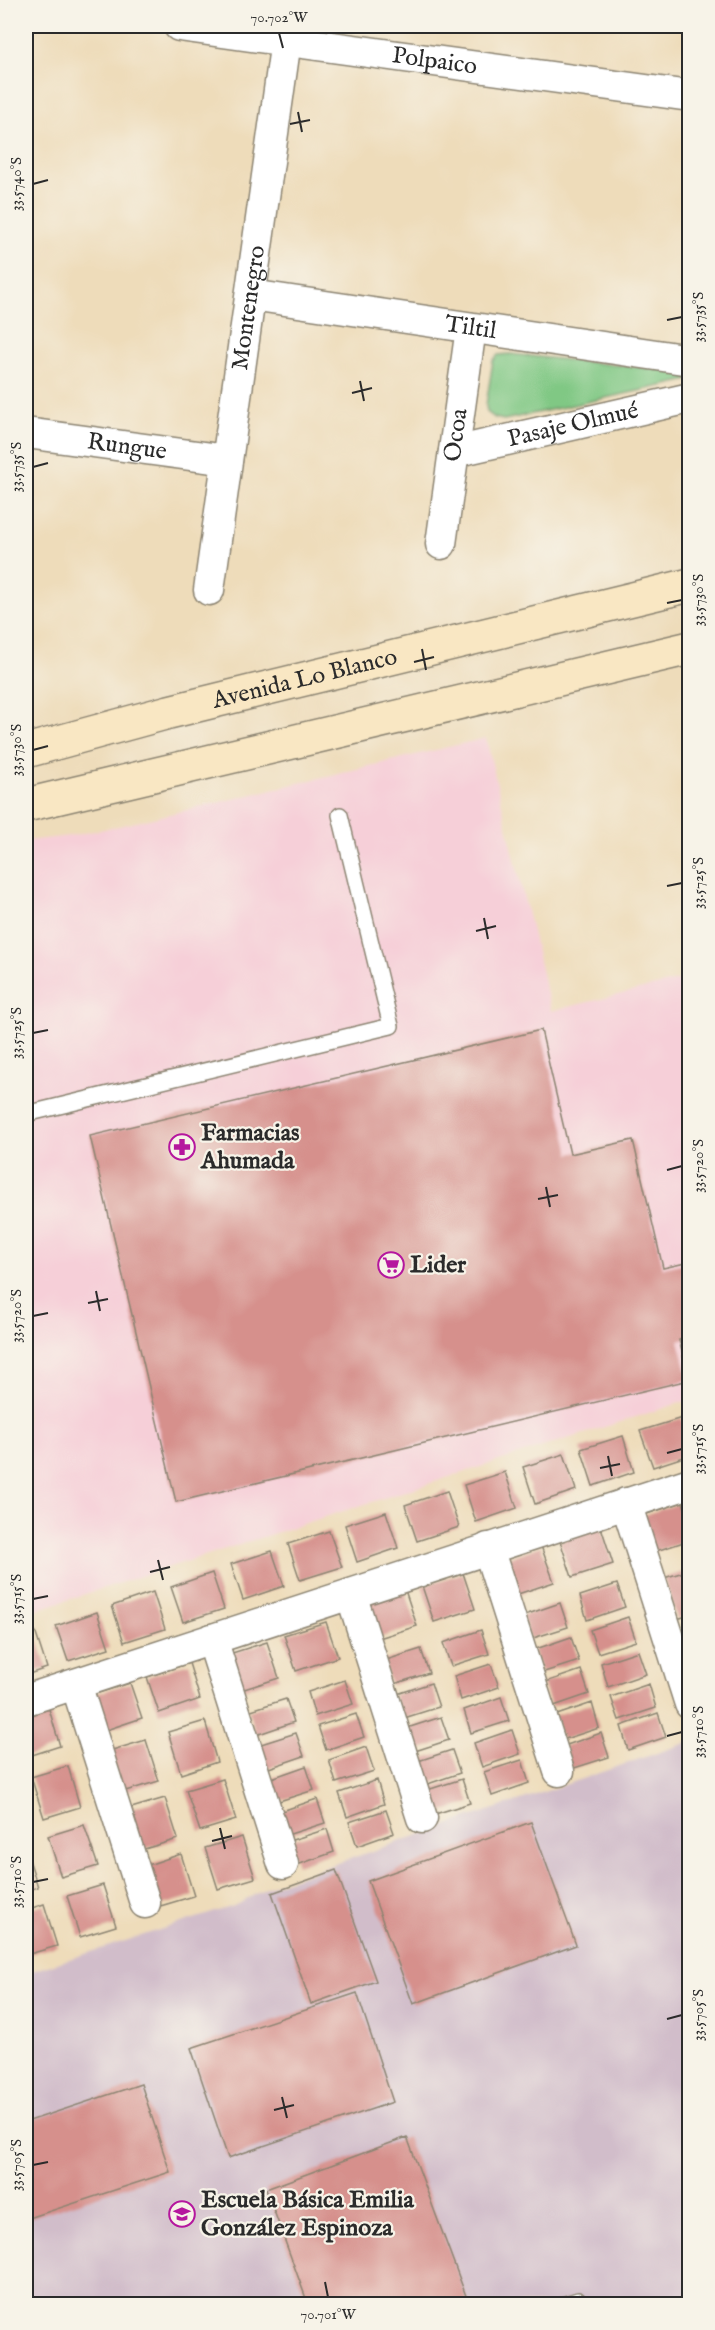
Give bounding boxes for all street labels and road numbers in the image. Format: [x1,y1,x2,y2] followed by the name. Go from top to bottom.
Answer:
[390,40,479,82] street label: Polpaico
[224,243,273,372] street label: Montenegro
[443,308,499,347] street label: Tiltil
[505,395,641,455] street label: Pasaje Olmué
[437,406,475,464] street label: Ocoa
[85,426,169,467] street label: Rungue
[208,641,400,717] street label: Avenida Lo Blanco

